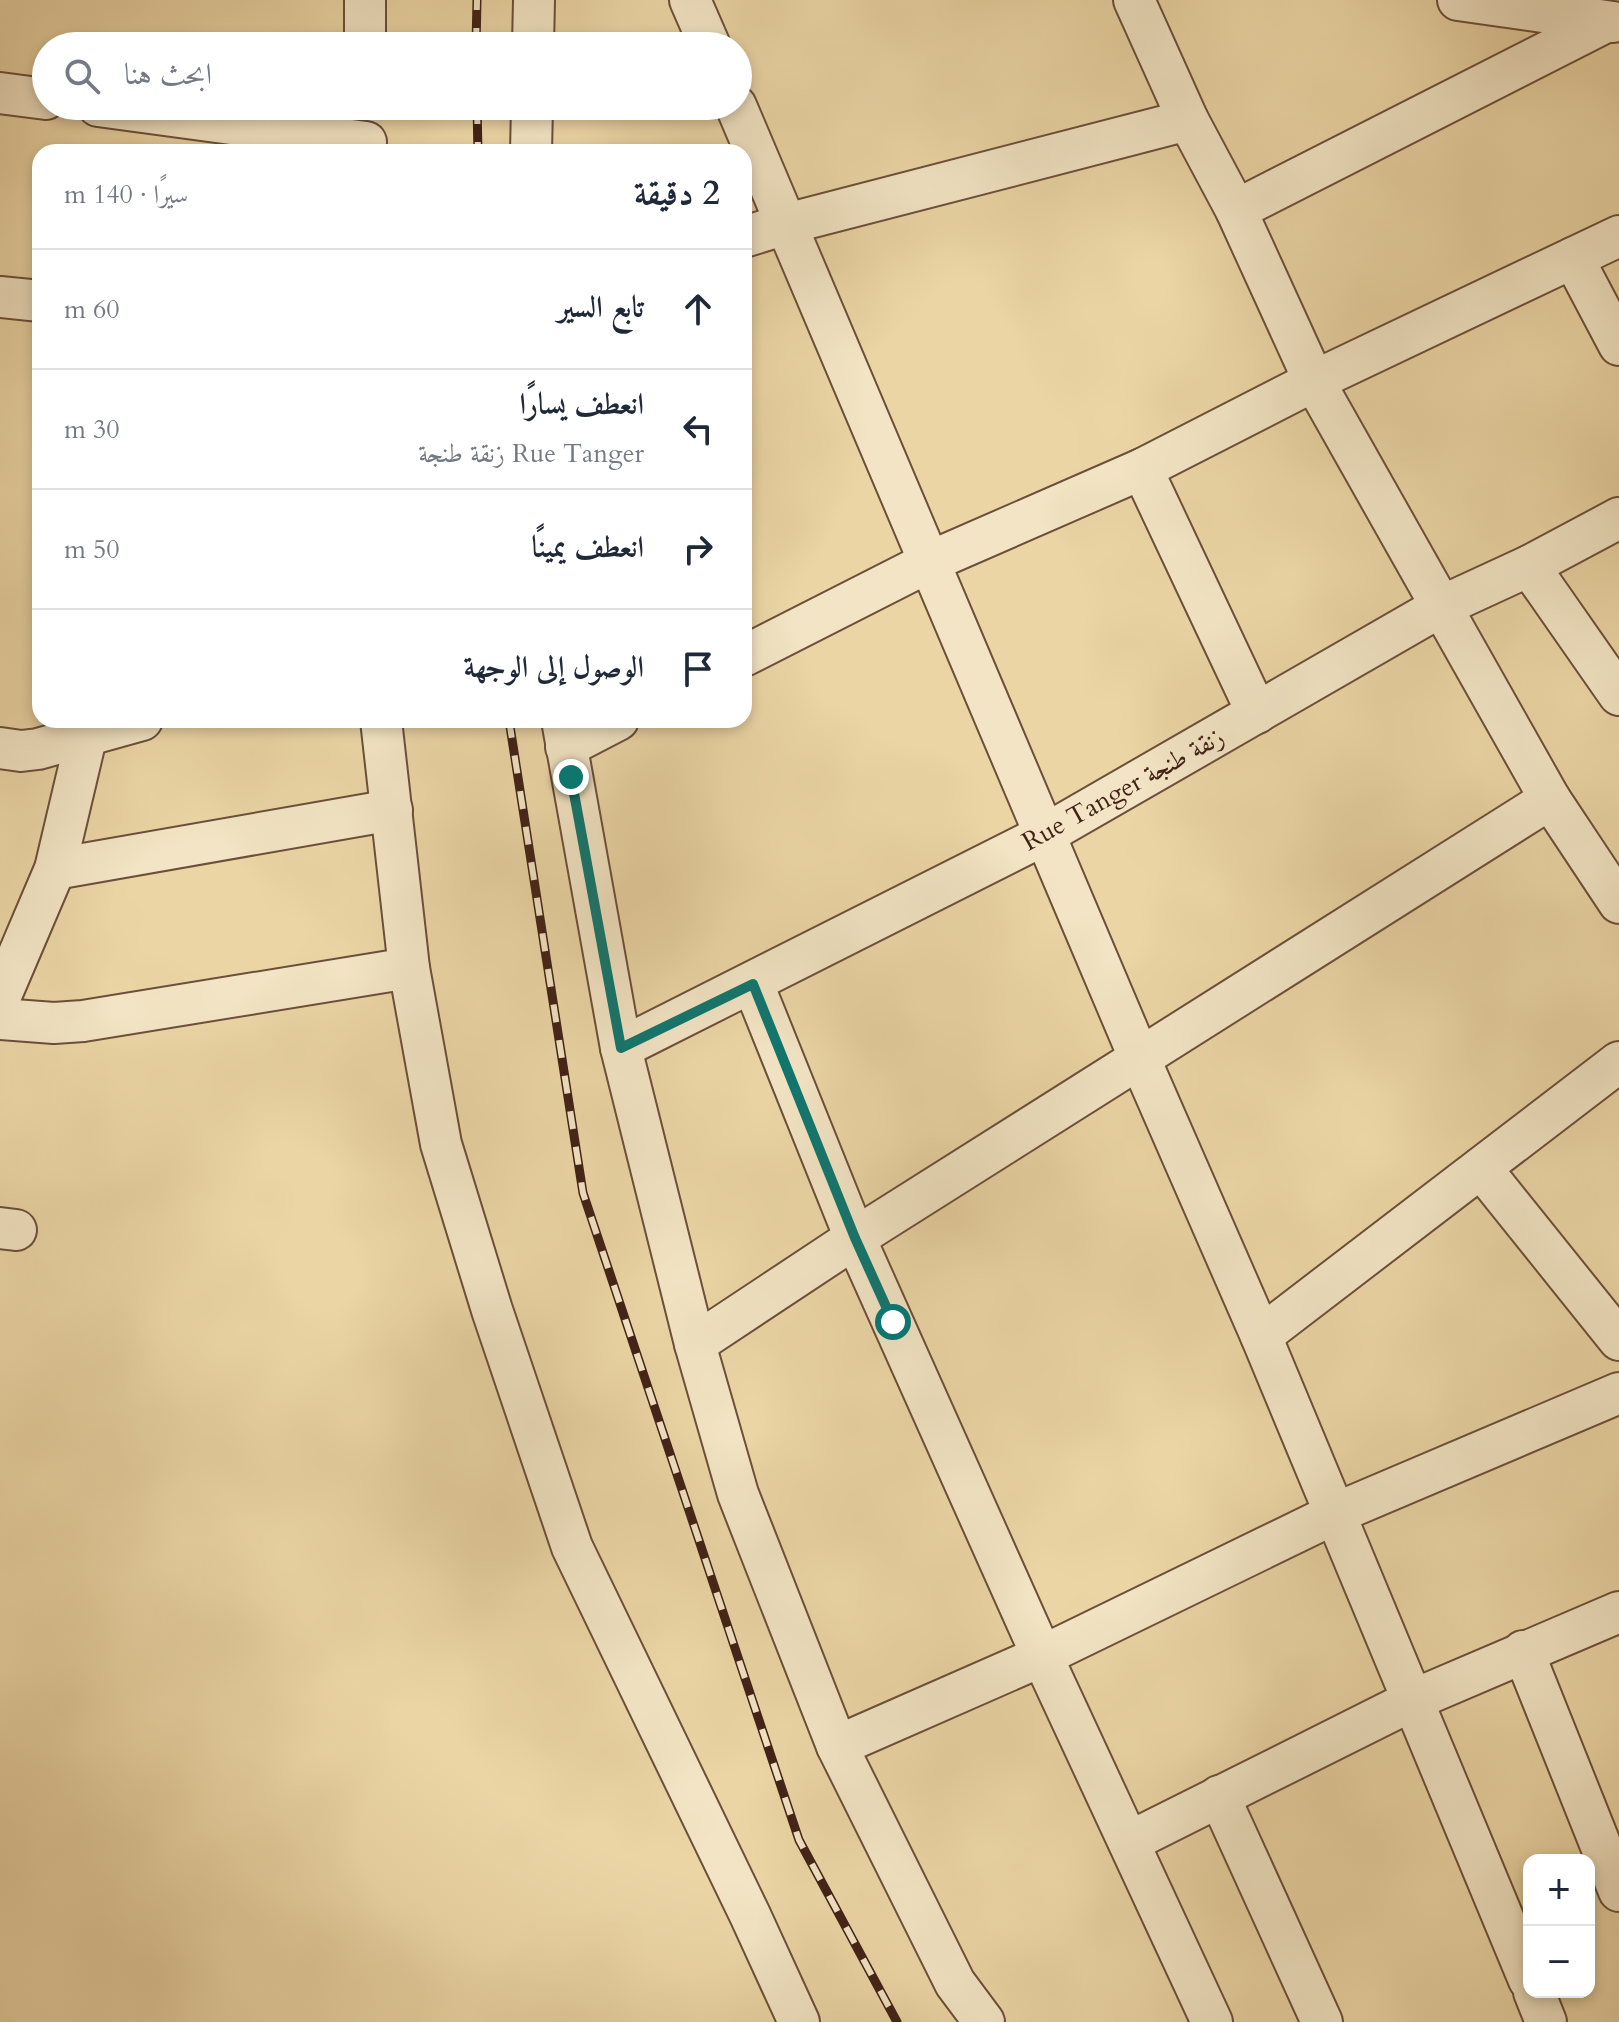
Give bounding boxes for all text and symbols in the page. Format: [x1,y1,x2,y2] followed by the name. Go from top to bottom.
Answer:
[32,32,752,120] search box
[60,54,104,98] icon: search
[124,54,212,95] text: ابحث هنا
[634,170,720,216] text: 2 دقيقة
[64,177,188,212] text: سيرًا · 140 m
[558,287,644,328] text: تابع السير
[676,287,720,331] icon: ahead
[64,292,120,327] text: 60 m
[519,384,644,425] text: انعطف يسارًا
[676,407,720,451] icon: left
[64,412,120,447] text: 30 m
[418,436,644,471] text: Rue Tanger زنقة طنجة
[531,527,644,568] text: انعطف يمينًا
[676,527,720,571] icon: right
[64,532,120,567] text: 50 m
[464,647,644,688] text: الوصول إلى الوجهة
[676,647,720,691] icon: arrive
[1016,719,1230,859] street label: Rue Tanger زنقة طنجة
[553,759,589,795] route end
[875,1304,911,1340] route start
[1523,1854,1595,1998] map controls
[1523,1854,1595,1926] button: +
[1523,1926,1595,1998] button: −

